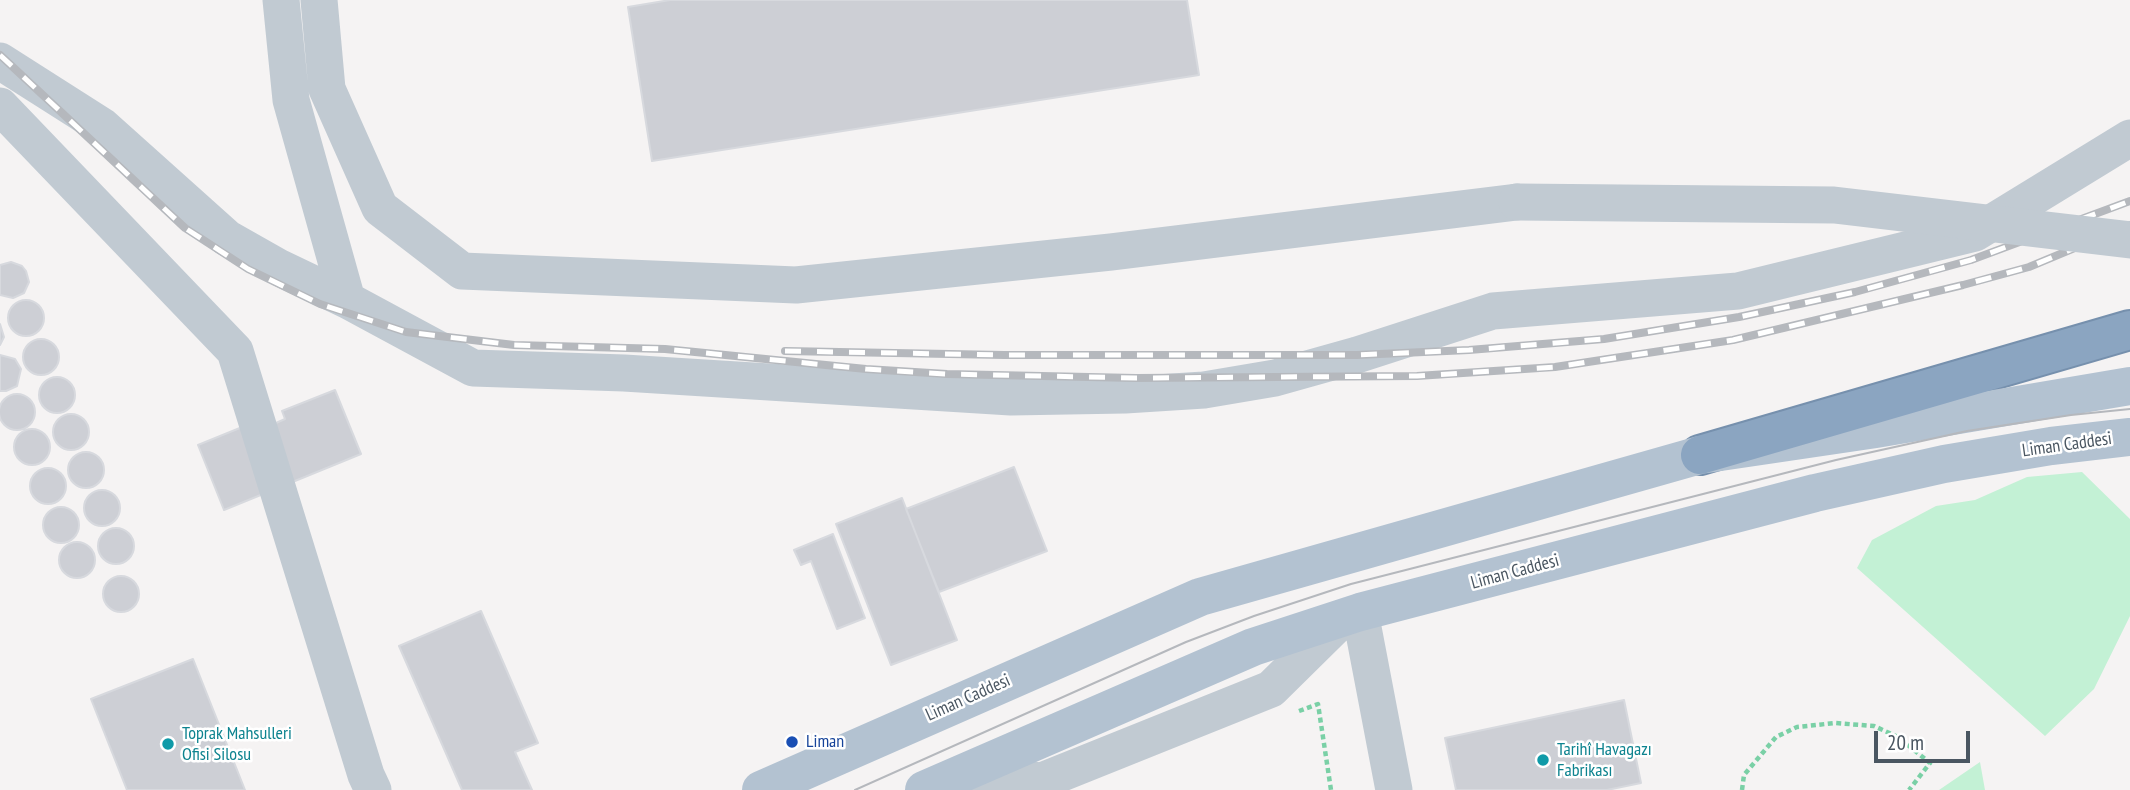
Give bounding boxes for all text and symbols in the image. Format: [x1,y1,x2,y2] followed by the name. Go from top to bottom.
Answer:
[2021,428,2113,462] street label: Liman Caddesi
[1469,550,1561,594] street label: Liman Caddesi
[922,670,1014,726] street label: Liman Caddesi
[1878,716,1974,760] scale bar
[182,723,292,766] place label: Toprak Mahsulleri Ofisi Silosu
[1887,729,1924,756] text: 20 m
[806,731,844,753] place label: Liman
[784,734,800,750] marker: Liman
[160,736,176,752] marker: Toprak Mahsulleri Ofisi Silosu
[1557,739,1652,782] place label: Tarihî Havagazı Fabrikası
[1535,752,1551,768] marker: Tarihî Havagazı Fabrikası

